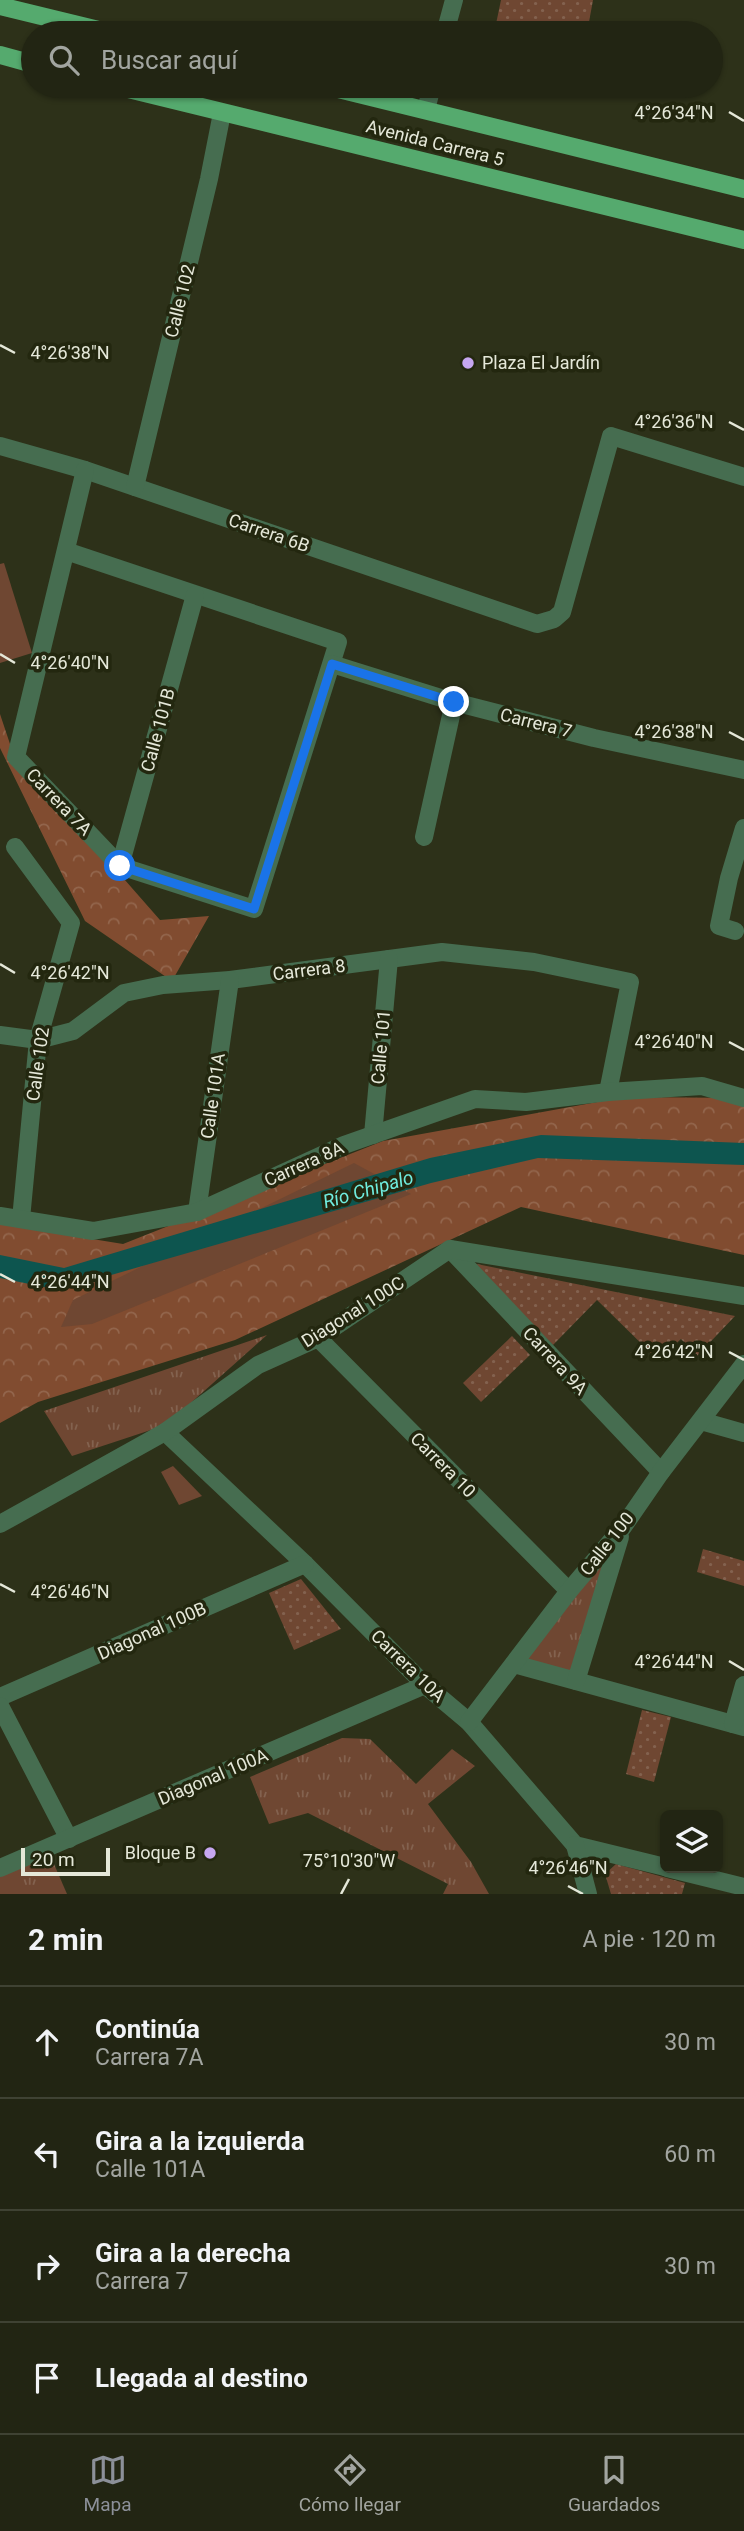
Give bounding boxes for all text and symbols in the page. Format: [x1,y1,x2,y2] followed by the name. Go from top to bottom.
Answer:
[21,21,723,98] search box
[45,41,83,79] icon: search
[101,45,238,75] text: Buscar aquí
[634,102,714,123] text: 4°26'34"N
[364,115,506,170] street label: Avenida Carrera 5
[160,262,199,340] street label: Calle 102
[30,342,110,363] text: 4°26'38"N
[482,352,600,373] place label: Plaza El Jardín
[460,355,476,371] marker: Plaza El Jardín
[634,411,714,432] text: 4°26'36"N
[226,509,312,556] street label: Carrera 6B
[30,652,110,673] text: 4°26'40"N
[136,686,179,774] street label: Calle 101B
[438,686,469,717] route end
[498,703,574,742] street label: Carrera 7
[634,721,714,742] text: 4°26'38"N
[22,764,97,840] street label: Carrera 7A
[104,850,135,881] route start
[271,955,347,984] street label: Carrera 8
[30,962,110,983] text: 4°26'42"N
[367,1009,394,1085] street label: Calle 101
[22,1026,53,1102] street label: Calle 102
[634,1031,714,1052] text: 4°26'40"N
[196,1051,229,1140] street label: Calle 101A
[261,1137,347,1190] street label: Carrera 8A
[320,1166,416,1213] water label: Río Chipalo
[30,1271,110,1292] text: 4°26'44"N
[298,1272,408,1351] street label: Diagonal 100C
[519,1322,592,1399] street label: Carrera 9A
[634,1341,714,1362] text: 4°26'42"N
[406,1428,480,1502] street label: Carrera 10
[575,1508,638,1580] street label: Calle 100
[30,1581,110,1602] text: 4°26'46"N
[94,1597,209,1664] street label: Diagonal 100B
[367,1625,450,1706] street label: Carrera 10A
[634,1651,714,1672] text: 4°26'44"N
[155,1744,271,1809] street label: Diagonal 100A
[660,1810,723,1873] map controls
[660,1810,723,1873] button: layers
[125,1842,196,1863] place label: Bloque B
[21,1845,110,1877] scale bar
[202,1845,218,1861] marker: Bloque B
[32,1848,75,1871] text: 20 m
[303,1850,395,1871] text: 75°10'30"W
[528,1857,608,1878] text: 4°26'46"N
[28,1922,103,1957] text: 2 min
[583,1926,716,1953] text: A pie · 120 m
[95,2014,200,2044] text: Continúa
[28,2023,66,2061] icon: ahead
[664,2029,716,2056] text: 30 m
[95,2044,204,2071] text: Carrera 7A
[95,2126,305,2156] text: Gira a la izquierda
[28,2135,66,2173] icon: left
[664,2141,716,2168] text: 60 m
[95,2156,205,2183] text: Calle 101A
[95,2238,291,2268] text: Gira a la derecha
[28,2247,66,2285] icon: right
[664,2253,716,2280] text: 30 m
[95,2268,189,2295] text: Carrera 7
[28,2359,66,2397] icon: arrive
[95,2363,308,2393] text: Llegada al destino
[84,2451,132,2516] tab: Mapa
[299,2451,401,2516] tab: Cómo llegar
[568,2451,660,2516] tab: Guardados

